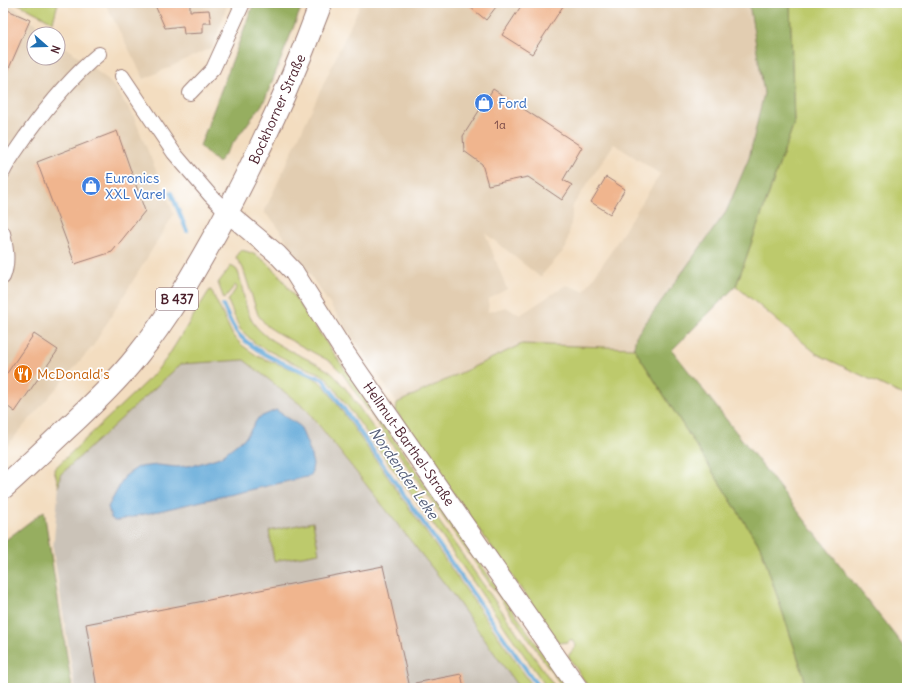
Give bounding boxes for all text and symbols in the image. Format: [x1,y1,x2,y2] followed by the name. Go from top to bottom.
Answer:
[26,26,66,66] north arrow
[48,43,63,55] text: N
[245,51,309,167] street label: Bockhorner Straße
[473,92,495,114] shop icon: Ford
[498,94,527,112] place label: Ford
[494,117,506,132] house number: 1a
[105,169,166,203] place label: Euronics XXL Varel
[80,175,102,197] shop icon: Euronics XXL Varel
[156,288,198,310] road number: B 437
[12,363,34,385] restaurant icon: McDonald's
[37,365,110,383] place label: McDonald's
[359,378,459,510] street label: Hellmut-Barthel-Straße
[365,423,443,523] water label: Nordender Leke

